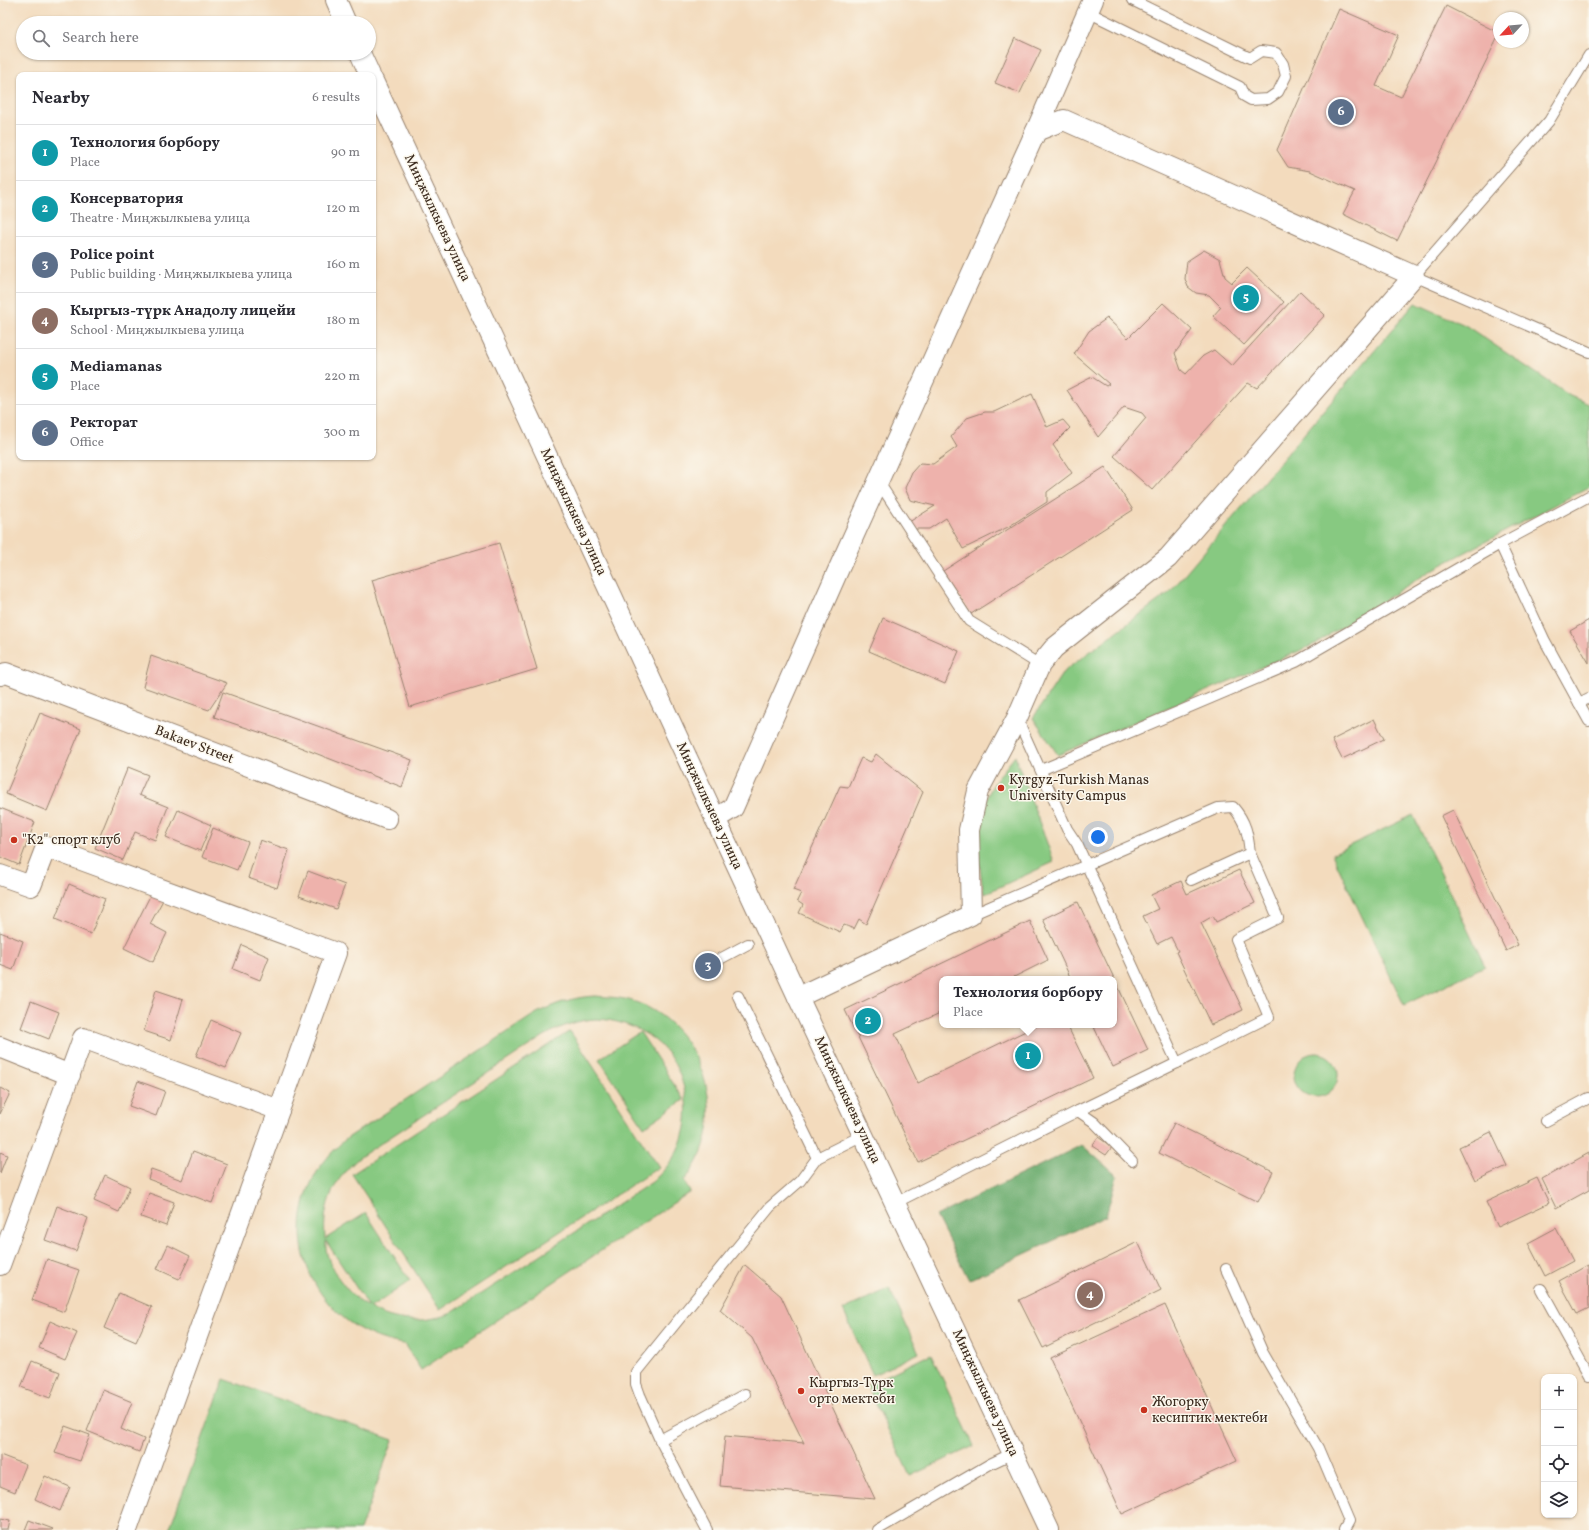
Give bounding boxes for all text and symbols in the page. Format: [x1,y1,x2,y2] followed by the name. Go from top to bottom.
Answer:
[1493,12,1529,48] north arrow
[16,16,376,60] search box
[30,27,52,49] icon: search
[62,28,139,49] text: Search here
[32,87,90,110] text: Nearby
[312,89,360,107] text: 6 results
[1328,97,1354,127] pin: 6
[70,133,220,154] text: Технология борбору
[42,144,48,162] text: 1
[331,144,360,162] text: 90 m
[399,151,475,285] street label: Миңжылкыева улица
[70,154,100,172] text: Place
[70,189,183,210] text: Консерватория
[42,200,48,218] text: 2
[326,200,360,218] text: 120 m
[70,210,250,228] text: Theatre · Миңжылкыева улица
[70,245,154,266] text: Police point
[42,256,48,274] text: 3
[326,256,360,274] text: 160 m
[70,266,293,284] text: Public building · Миңжылкыева улица
[1233,283,1259,313] pin: 5
[70,301,296,322] text: Кыргыз-түрк Анадолу лицейи
[41,312,49,330] text: 4
[326,312,360,330] text: 180 m
[70,322,245,340] text: School · Миңжылкыева улица
[70,357,162,378] text: Mediamanas
[42,368,48,386] text: 5
[324,368,360,386] text: 220 m
[70,378,100,396] text: Place
[70,413,138,434] text: Ректорат
[41,424,49,442] text: 6
[324,424,360,442] text: 300 m
[70,434,104,452] text: Office
[535,445,611,579] street label: Миңжылкыева улица
[152,721,236,769] street label: Bakaev Street
[671,739,747,873] street label: Миңжылкыева улица
[1009,771,1149,806] place label: Kyrgyz-Turkish Manas University Campus
[996,783,1006,793] marker: Kyrgyz-Turkish Manas University Campus
[1088,827,1108,847] your location
[22,831,121,850] place label: "К2" спорт клуб
[9,835,19,845] marker: "К2" спорт клуб
[695,951,721,981] pin: 3
[939,976,1117,1028] popup
[953,983,1103,1004] text: Технология борбору
[953,1004,983,1022] text: Place
[855,1006,881,1036] pin: 2
[809,1033,885,1167] street label: Миңжылкыева улица
[1015,1041,1041,1071] pin: 1
[1077,1280,1103,1310] pin: 4
[947,1326,1023,1460] street label: Миңжылкыева улица
[809,1374,895,1409] place label: Кыргыз-Түрк орто мектеби
[1541,1374,1577,1518] map controls
[1541,1374,1577,1410] button: +
[796,1386,806,1396] marker: Кыргыз-Түрк орто мектеби
[1152,1393,1268,1428] place label: Жогорку кесиптик мектеби
[1139,1405,1149,1415] marker: Жогорку кесиптик мектеби
[1541,1410,1577,1446] button: −
[1541,1446,1577,1482] button: locate
[1541,1482,1577,1518] button: layers

